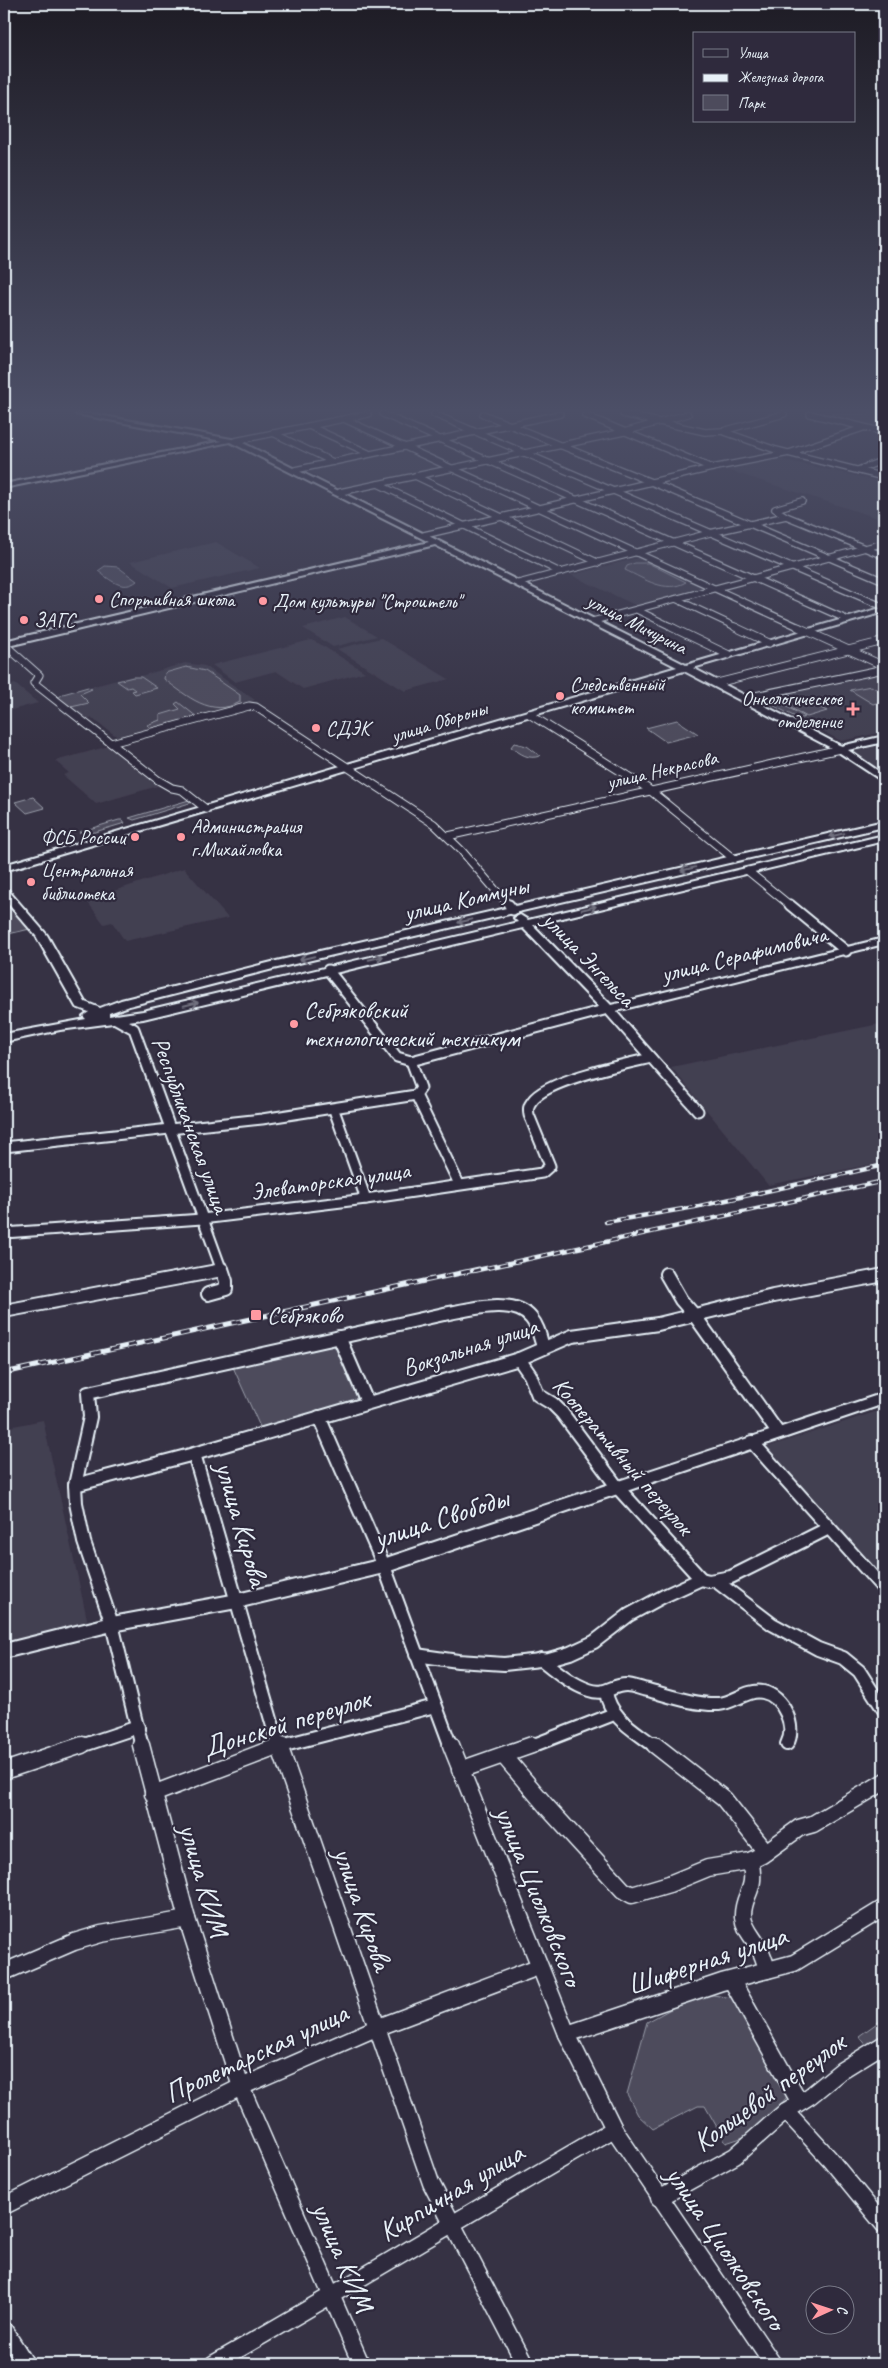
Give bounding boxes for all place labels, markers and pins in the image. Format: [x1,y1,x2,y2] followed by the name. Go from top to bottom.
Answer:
[109,587,236,612] place label: Спортивная школа
[273,589,465,614] place label: Дом культуры "Строитель"
[93,593,105,605] marker: Спортивная школа
[257,595,269,607] marker: Дом культуры "Строитель"
[34,608,77,633] place label: ЗАГС
[18,614,30,626] marker: ЗАГС
[570,672,667,720] place label: Следственный комитет
[741,686,843,734] place label: Онкологическое отделение
[554,690,566,702] marker: Следственный комитет
[846,702,860,716] marker: Онкологическое отделение
[326,716,374,741] place label: СДЭК
[310,722,322,734] marker: СДЭК
[191,814,303,862] place label: Администрация г.Михайловка
[41,825,127,850] place label: ФСБ России
[129,831,141,843] marker: ФСБ России
[175,831,187,843] marker: Администрация г.Михайловка
[41,858,133,906] place label: Центральная библиотека
[25,876,37,888] marker: Центральная библиотека
[304,995,522,1053] place label: Себряковский технологический техникум
[288,1018,300,1030] marker: Себряковский технологический техникум
[267,1300,344,1330] place label: Себряково
[249,1308,263,1322] marker: Себряково

